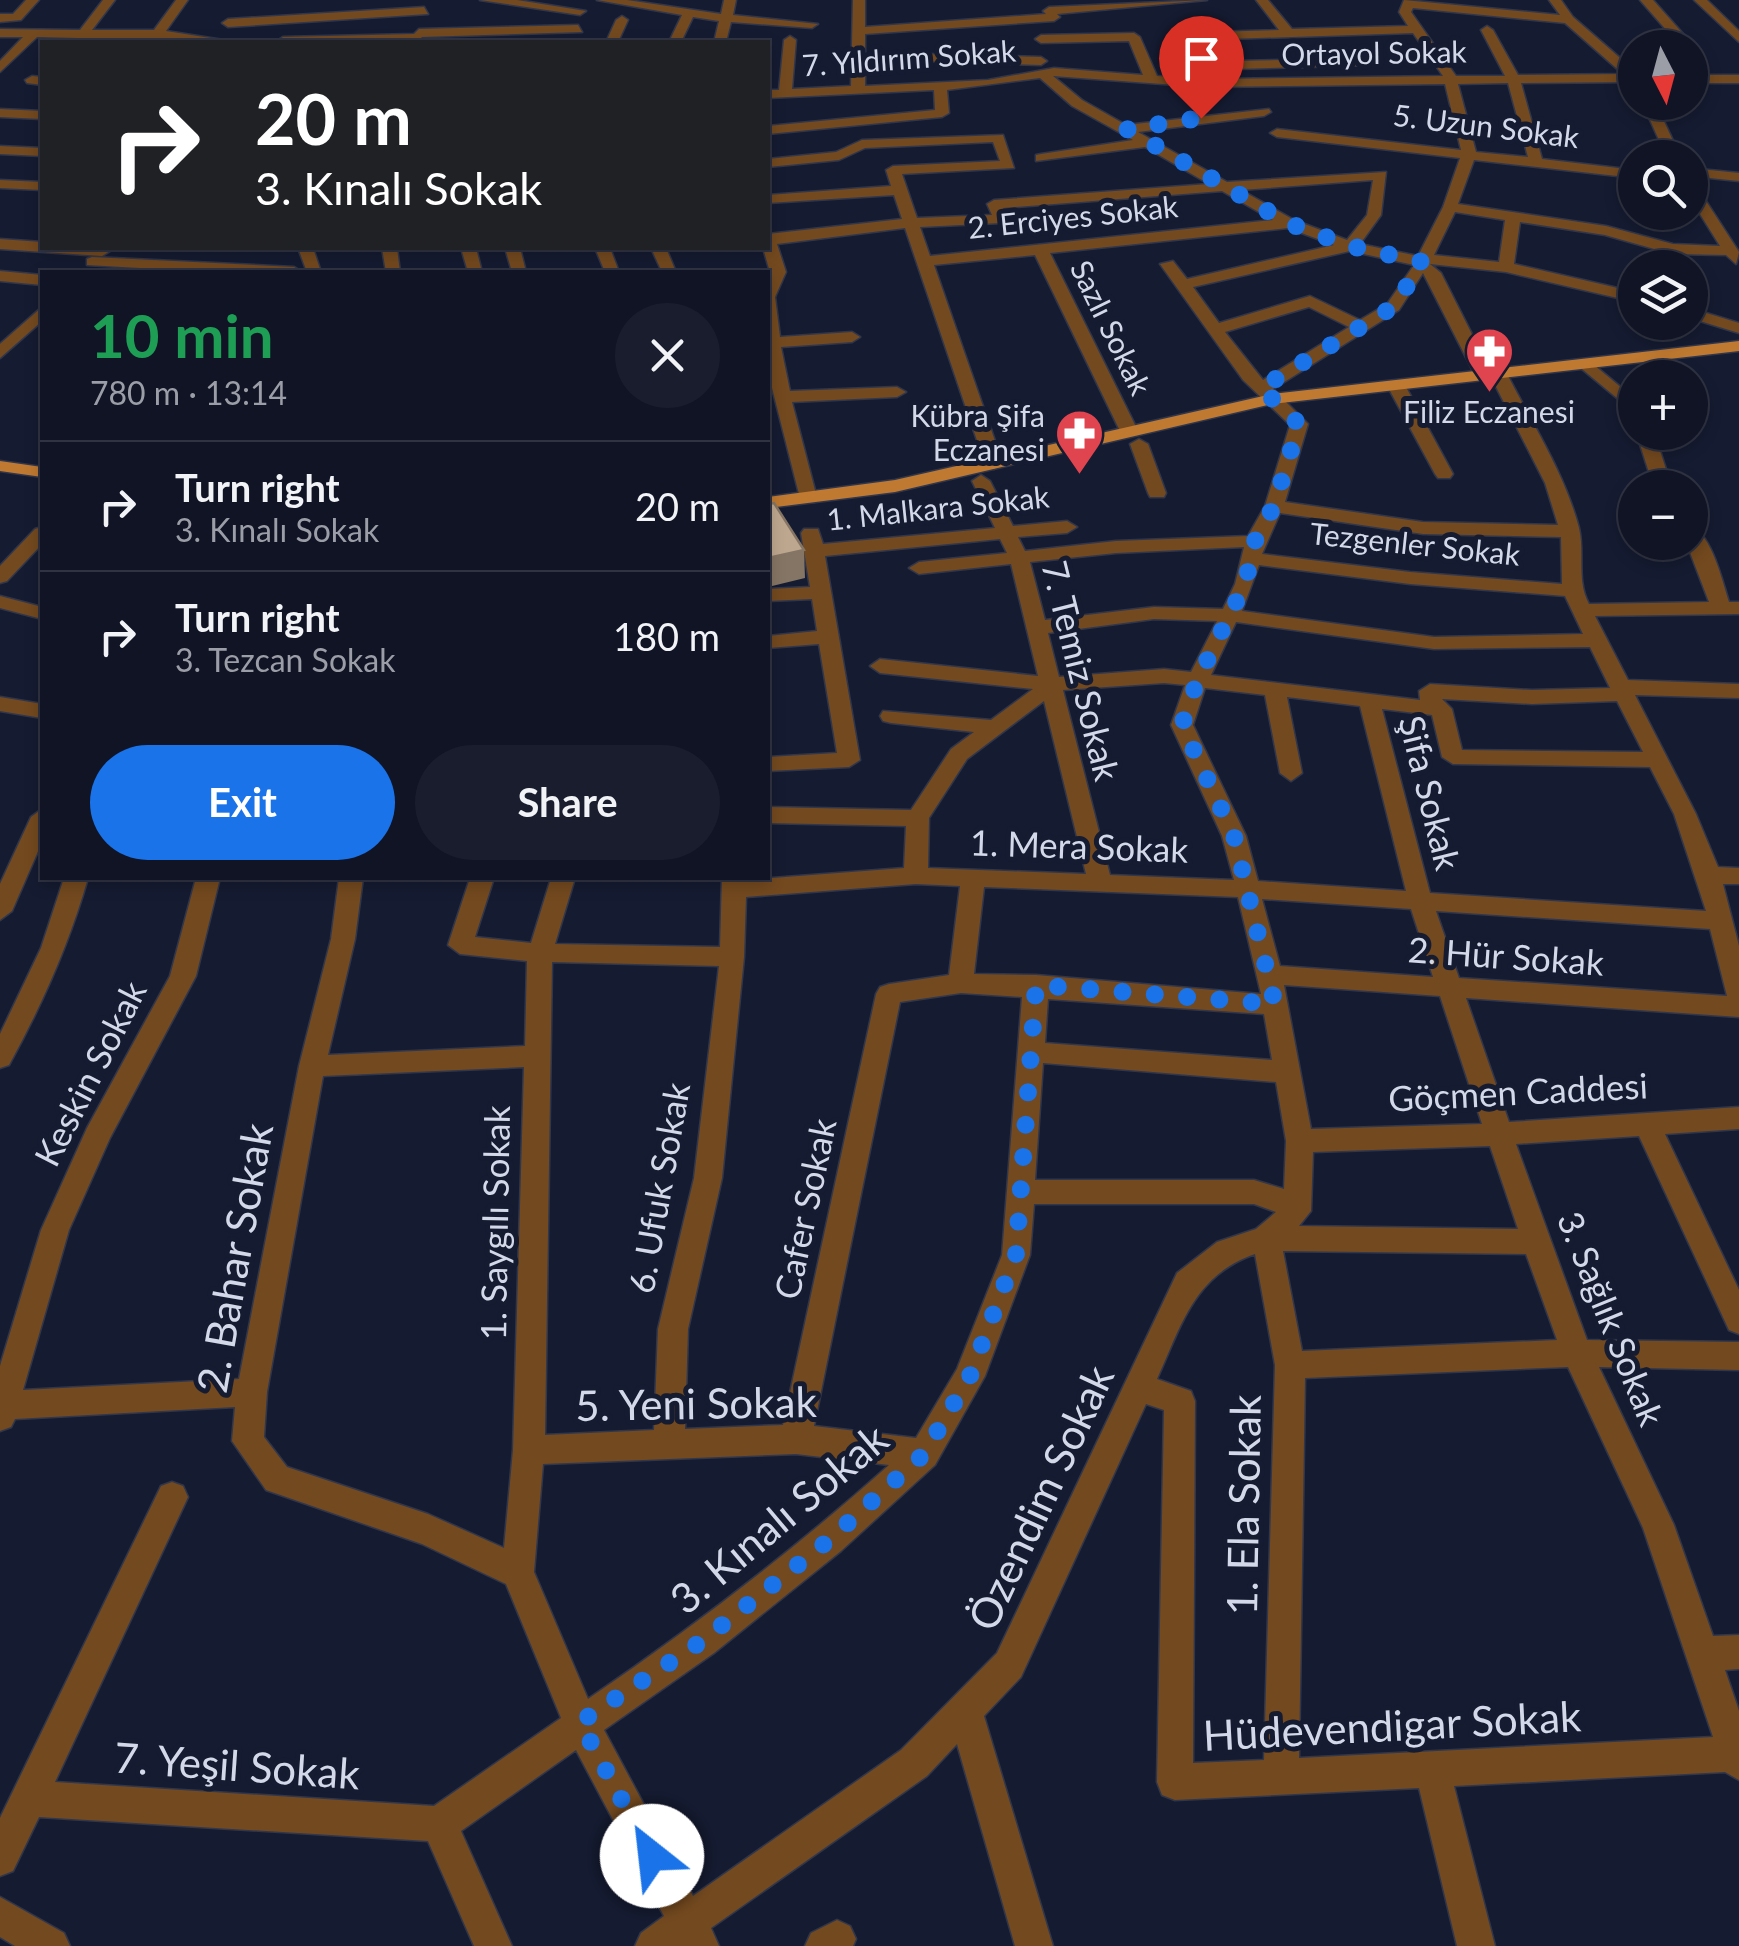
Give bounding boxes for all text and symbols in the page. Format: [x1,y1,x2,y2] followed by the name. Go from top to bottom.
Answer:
[1159,16,1244,119] pin
[1618,30,1708,120] north arrow
[1618,30,1708,560] map controls
[1174,31,1229,86] icon: arrive
[801,32,1018,82] street label: 7. Yıldırım Sokak
[1281,32,1468,72] street label: Ortayol Sokak
[255,76,412,160] text: 20 m
[90,80,220,210] icon: right
[1391,96,1582,154] street label: 5. Uzun Sokak
[1618,140,1708,230] button: search
[255,161,542,215] text: 3. Kınalı Sokak
[966,187,1180,245] street label: 2. Erciyes Sokak
[1618,250,1708,340] button: layers
[1064,254,1160,401] street label: Sazlı Sokak
[90,299,274,371] text: 10 min
[615,303,720,408] button: close
[1463,326,1515,394] pharmacy icon: Filiz Eczanesi
[1618,360,1708,450] button: +
[90,373,287,412] text: 780 m · 13:14
[1403,393,1575,429] place label: Filiz Eczanesi
[910,397,1045,467] place label: Kübra Şifa Eczanesi
[1054,408,1106,476] pharmacy icon: Kübra Şifa Eczanesi
[175,464,340,510] text: Turn right
[1618,470,1708,560] button: −
[825,477,1052,537] street label: 1. Malkara Sokak
[90,479,145,534] icon: right
[635,483,720,529] text: 20 m
[175,510,379,549] text: 3. Kınalı Sokak
[1308,514,1523,572] street label: Tezgenler Sokak
[1034,556,1130,785] street label: 7. Temiz Sokak
[175,594,340,640] text: Turn right
[90,609,145,664] icon: right
[613,613,720,659] text: 180 m
[175,640,395,679] text: 3. Tezcan Sokak
[1392,711,1470,874] street label: Şifa Sokak
[90,745,395,860] button: Exit
[415,745,720,860] button: Share
[969,820,1189,870] street label: 1. Mera Sokak
[1407,927,1606,983] street label: 2. Hür Sokak
[25,973,154,1173] street label: Keskin Sokak
[1387,1063,1649,1119] street label: Göçmen Caddesi
[619,1079,697,1296] street label: 6. Ufuk Sokak
[471,1105,517,1341] street label: 1. Saygılı Sokak
[764,1114,844,1303] street label: Cafer Sokak
[186,1119,282,1396] street label: 2. Bahar Sokak
[1550,1205,1674,1432] street label: 3. Sağlık Sokak
[957,1357,1124,1638] street label: Özendim Sokak
[575,1376,818,1430] street label: 5. Yeni Sokak
[1216,1394,1270,1616] street label: 1. Ela Sokak
[660,1413,898,1624] street label: 3. Kınalı Sokak
[1202,1690,1583,1760] street label: Hüdevendigar Sokak
[113,1731,362,1799] street label: 7. Yeşil Sokak
[600,1804,704,1908] position arrow

